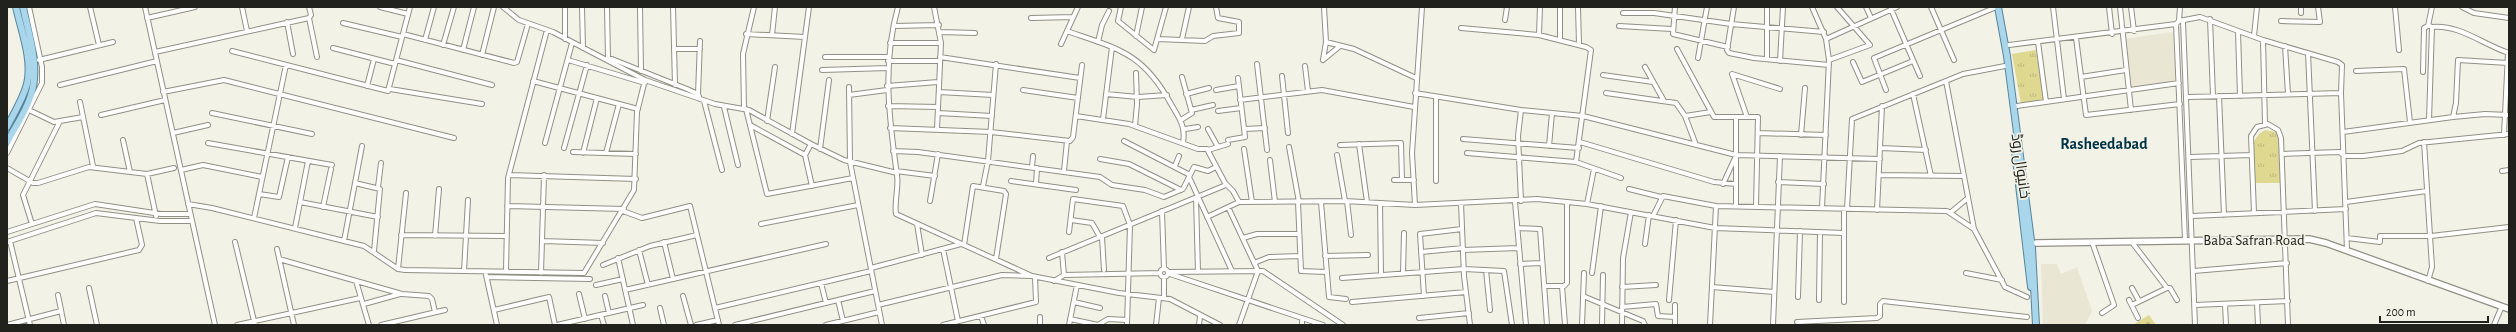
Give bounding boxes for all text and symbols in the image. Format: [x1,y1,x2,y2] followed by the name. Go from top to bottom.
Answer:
[2008,132,2033,200] street label: خانیوال روڈ
[2060,136,2148,152] district label: Rasheedabad
[2203,233,2305,248] street label: Baba Safran Road
[2380,298,2488,324] scale bar
[2386,306,2416,318] text: 200 m

